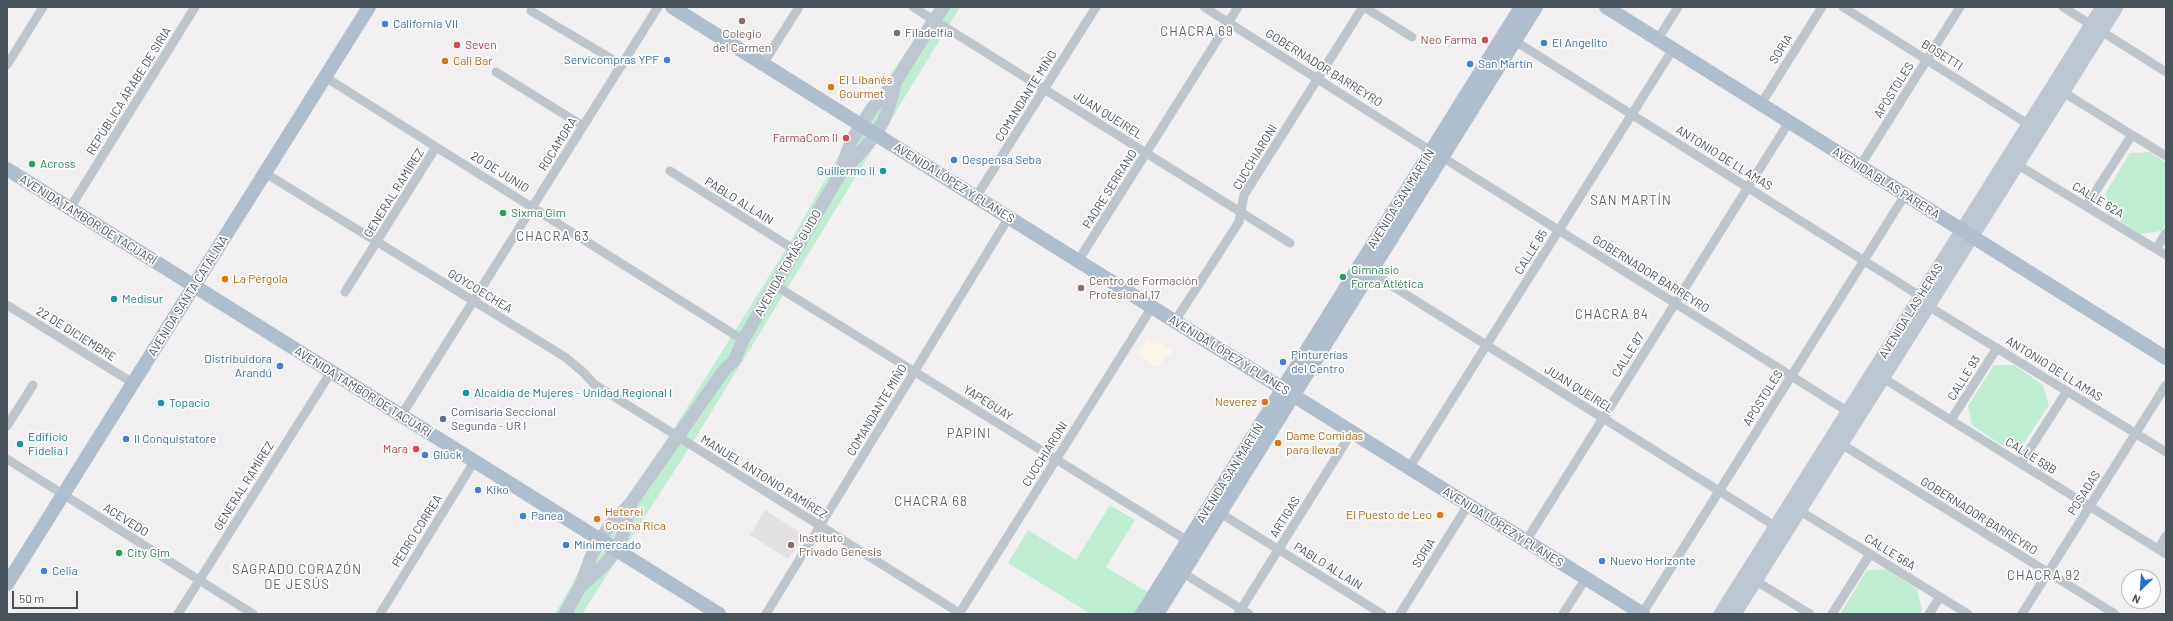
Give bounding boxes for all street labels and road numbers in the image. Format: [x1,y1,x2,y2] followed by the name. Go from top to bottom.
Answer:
[84,24,174,158] street label: REPÚBLICA ÁRABE DE SIRIA
[1263,26,1385,110] street label: GOBERNADOR BARREYRO
[1766,32,1796,66] street label: SORIA
[1919,37,1965,73] street label: BOSETTI
[992,48,1060,144] street label: COMANDANTE MIÑO
[1871,59,1917,121] street label: APÓSTOLES
[1071,88,1145,142] street label: JUAN QUEIREL
[536,115,580,173] street label: ROCAMORA
[1230,122,1280,192] street label: CUCCHIARONI
[1673,122,1775,194] street label: ANTONIO DE LLAMAS
[891,140,1017,226] street label: AVENIDA LÓPEZ Y PLANES
[1830,144,1942,222] street label: AVENIDA BLAS PARERA
[361,146,427,240] street label: GENERAL RAMÍREZ
[1364,146,1438,252] street label: AVENIDA SAN MARTÍN
[1080,147,1140,231] street label: PADRE SERRANO
[468,148,532,196] street label: 20 DE JUNIO
[17,172,159,268] street label: AVENIDA TAMBOR DE TACUARÍ
[702,174,776,228] street label: PABLO ALLAIN
[2070,179,2126,221] street label: CALLE 62A
[752,207,824,319] street label: AVENIDA TOMÁS GUIDO
[1512,227,1550,277] street label: CALLE 85
[1590,232,1712,316] street label: GOBERNADOR BARREYRO
[145,233,231,359] street label: AVENIDA SANTA CATALINA
[1876,261,1946,361] street label: AVENIDA LAS HERAS
[445,266,515,316] street label: GOYCOECHEA
[34,304,118,364] street label: 22 DE DICIEMBRE
[1166,312,1292,398] street label: AVENIDA LÓPEZ Y PLANES
[1609,330,1647,380] street label: CALLE 87
[2003,333,2105,405] street label: ANTONIO DE LLAMAS
[292,344,434,440] street label: AVENIDA TAMBOR DE TACUARÍ
[1945,353,1983,403] street label: CALLE 93
[844,361,910,459] street label: COMANDANTE MIÑO
[1542,362,1616,416] street label: JUAN QUEIREL
[1740,367,1786,429] street label: APÓSTOLES
[961,382,1015,424] street label: YAPEGUAY
[1019,419,1071,489] street label: CUCCHIARONI
[1193,420,1267,526] street label: AVENIDA SAN MARTÍN
[698,432,830,522] street label: MANUEL ANTONIO RAMÍREZ
[2003,435,2059,477] street label: CALLE 58B
[211,439,277,533] street label: GENERAL RAMÍREZ
[2065,468,2103,518] street label: POSADAS
[1918,474,2040,558] street label: GOBERNADOR BARREYRO
[1440,484,1566,570] street label: AVENIDA LÓPEZ Y PLANES
[389,492,445,570] street label: PEDRO CORREA
[1267,494,1303,540] street label: ARTIGAS
[101,500,151,540] street label: ACEVEDO
[1862,531,1918,573] street label: CALLE 56A
[1409,536,1439,570] street label: SORIA
[1291,539,1365,593] street label: PABLO ALLAIN

